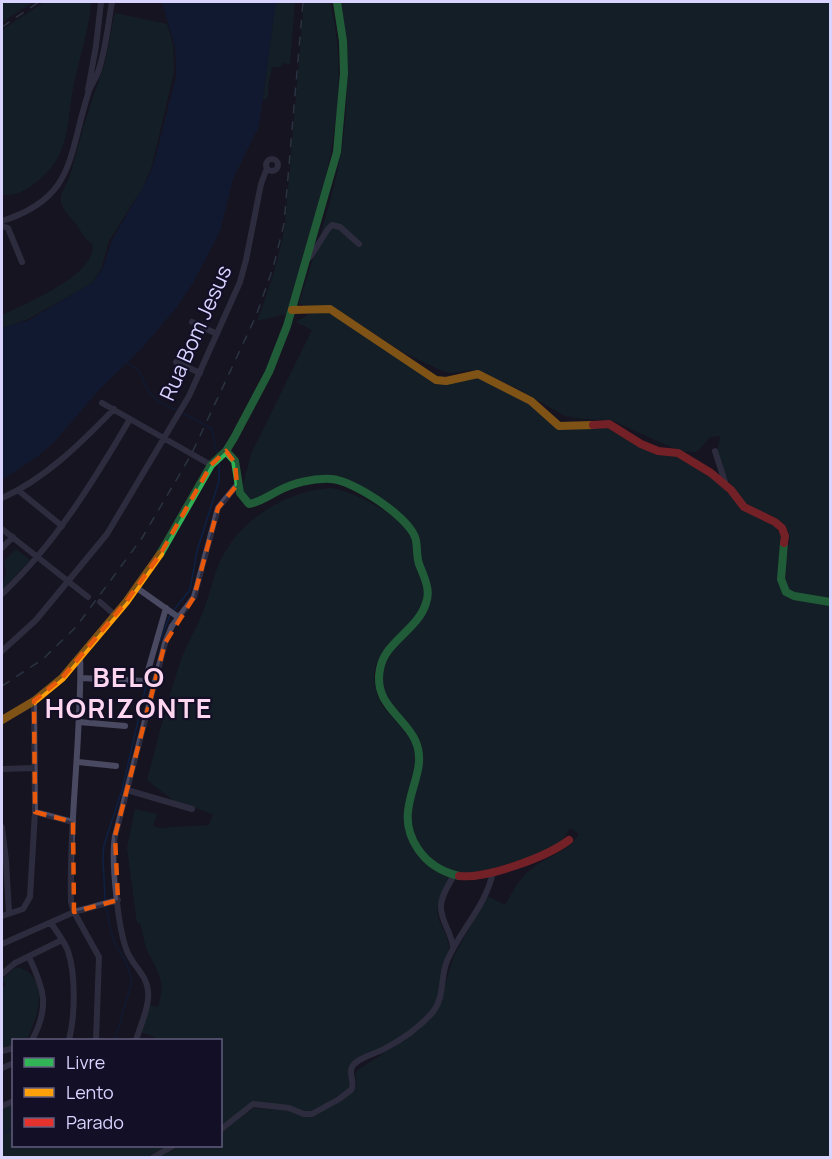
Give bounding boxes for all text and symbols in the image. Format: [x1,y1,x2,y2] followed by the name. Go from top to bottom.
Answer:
[153,260,237,405] street label: Rua Bom Jesus
[45,658,213,726] district label: BELO HORIZONTE
[12,1039,222,1147] legend
[66,1050,105,1074] text: Livre
[66,1080,114,1104] text: Lento
[66,1110,124,1134] text: Parado

